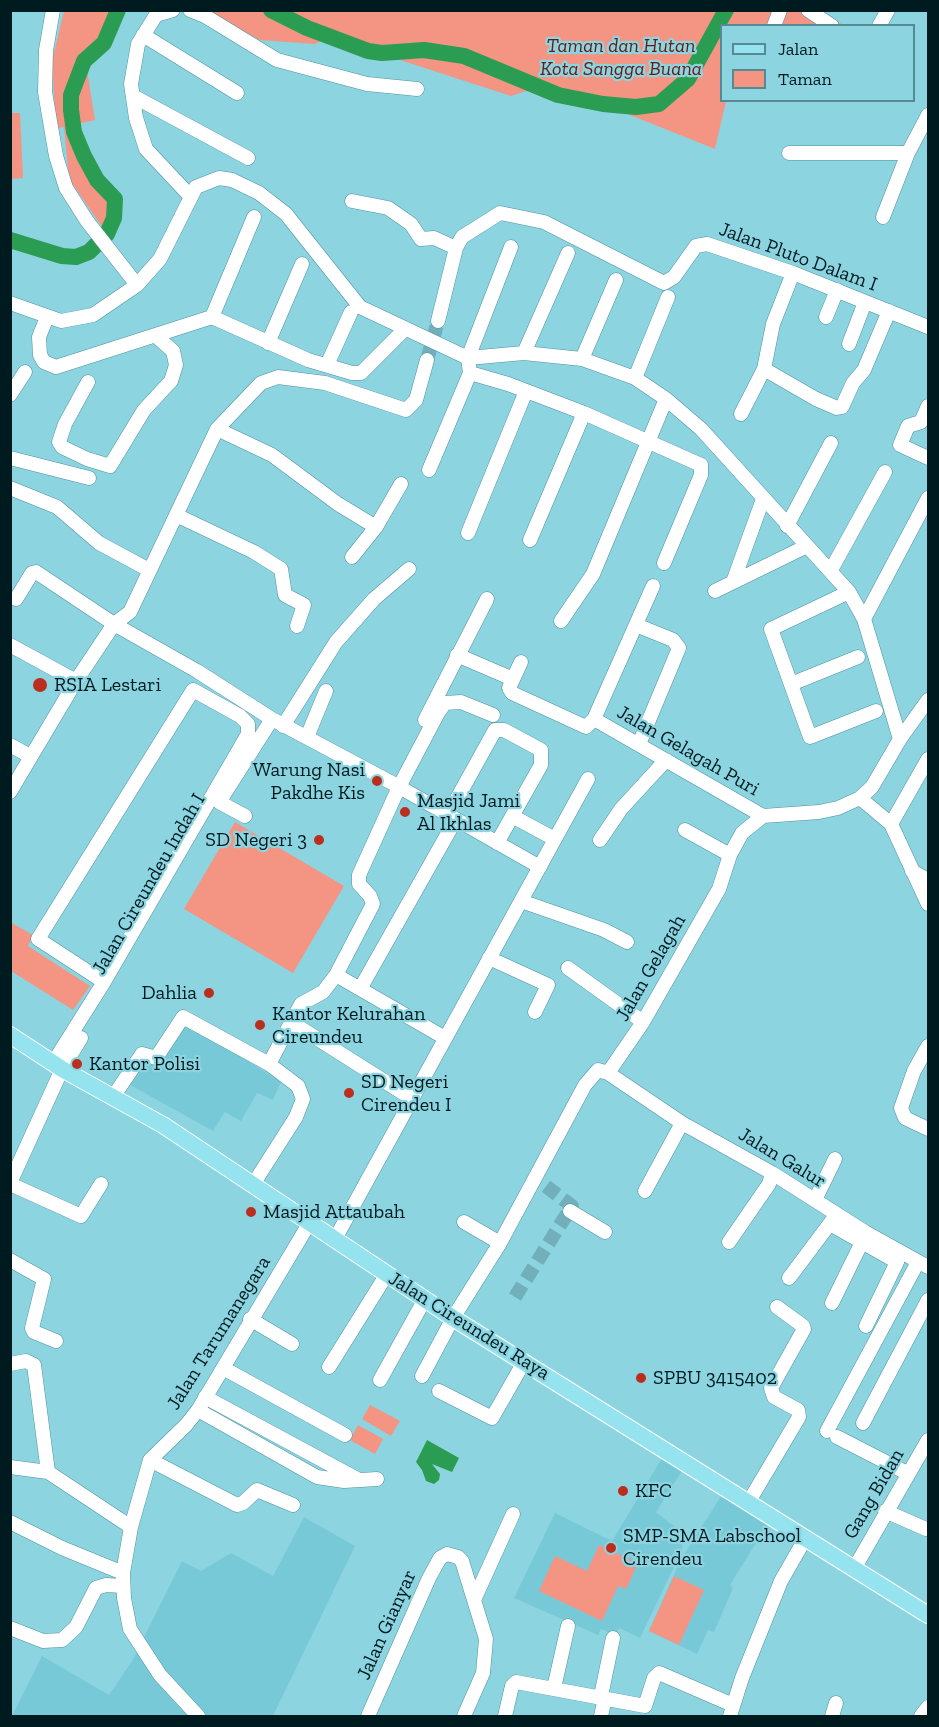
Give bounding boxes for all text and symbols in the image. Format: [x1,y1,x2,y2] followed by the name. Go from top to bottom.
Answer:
[720,24,915,102] legend
[540,34,702,81] park label: Taman dan Hutan Kota Sangga Buana
[778,38,818,60] text: Jalan
[778,68,832,90] text: Taman
[716,217,880,297] street label: Jalan Pluto Dalam I
[54,673,161,697] place label: RSIA Lestari
[31,676,49,694] marker: RSIA Lestari
[613,700,763,802] street label: Jalan Gelagah Puri
[253,758,365,805] place label: Warung Nasi Pakdhe Kis
[370,774,384,788] marker: Warung Nasi Pakdhe Kis
[87,789,211,979] street label: Jalan Cireundeu Indah I
[417,789,520,836] place label: Masjid Jami Al Ikhlas
[398,805,412,819] marker: Masjid Jami Al Ikhlas
[205,828,307,852] place label: SD Negeri 3
[312,833,326,847] marker: SD Negeri 3
[611,910,691,1026] street label: Jalan Gelagah
[142,981,197,1005] place label: Dahlia
[202,986,216,1000] marker: Dahlia
[272,1002,425,1049] place label: Kantor Kelurahan Cireundeu
[253,1018,267,1032] marker: Kantor Kelurahan Cireundeu
[89,1052,200,1076] place label: Kantor Polisi
[70,1057,84,1071] marker: Kantor Polisi
[361,1070,451,1117] place label: SD Negeri Cirendeu I
[342,1086,356,1100] marker: SD Negeri Cirendeu I
[734,1123,830,1193] street label: Jalan Galur
[263,1200,405,1224] place label: Masjid Attaubah
[244,1205,258,1219] marker: Masjid Attaubah
[162,1252,276,1414] street label: Jalan Tarumanegara
[384,1267,554,1385] street label: Jalan Cireundeu Raya
[653,1366,777,1390] place label: SPBU 3415402
[634,1371,648,1385] marker: SPBU 3415402
[839,1445,909,1543] street label: Gang Bidan
[635,1479,672,1503] place label: KFC
[616,1484,630,1498] marker: KFC
[623,1524,801,1571] place label: SMP-SMA Labschool Cirendeu
[604,1541,618,1555] marker: SMP-SMA Labschool Cirendeu
[352,1566,422,1684] street label: Jalan Gianyar

